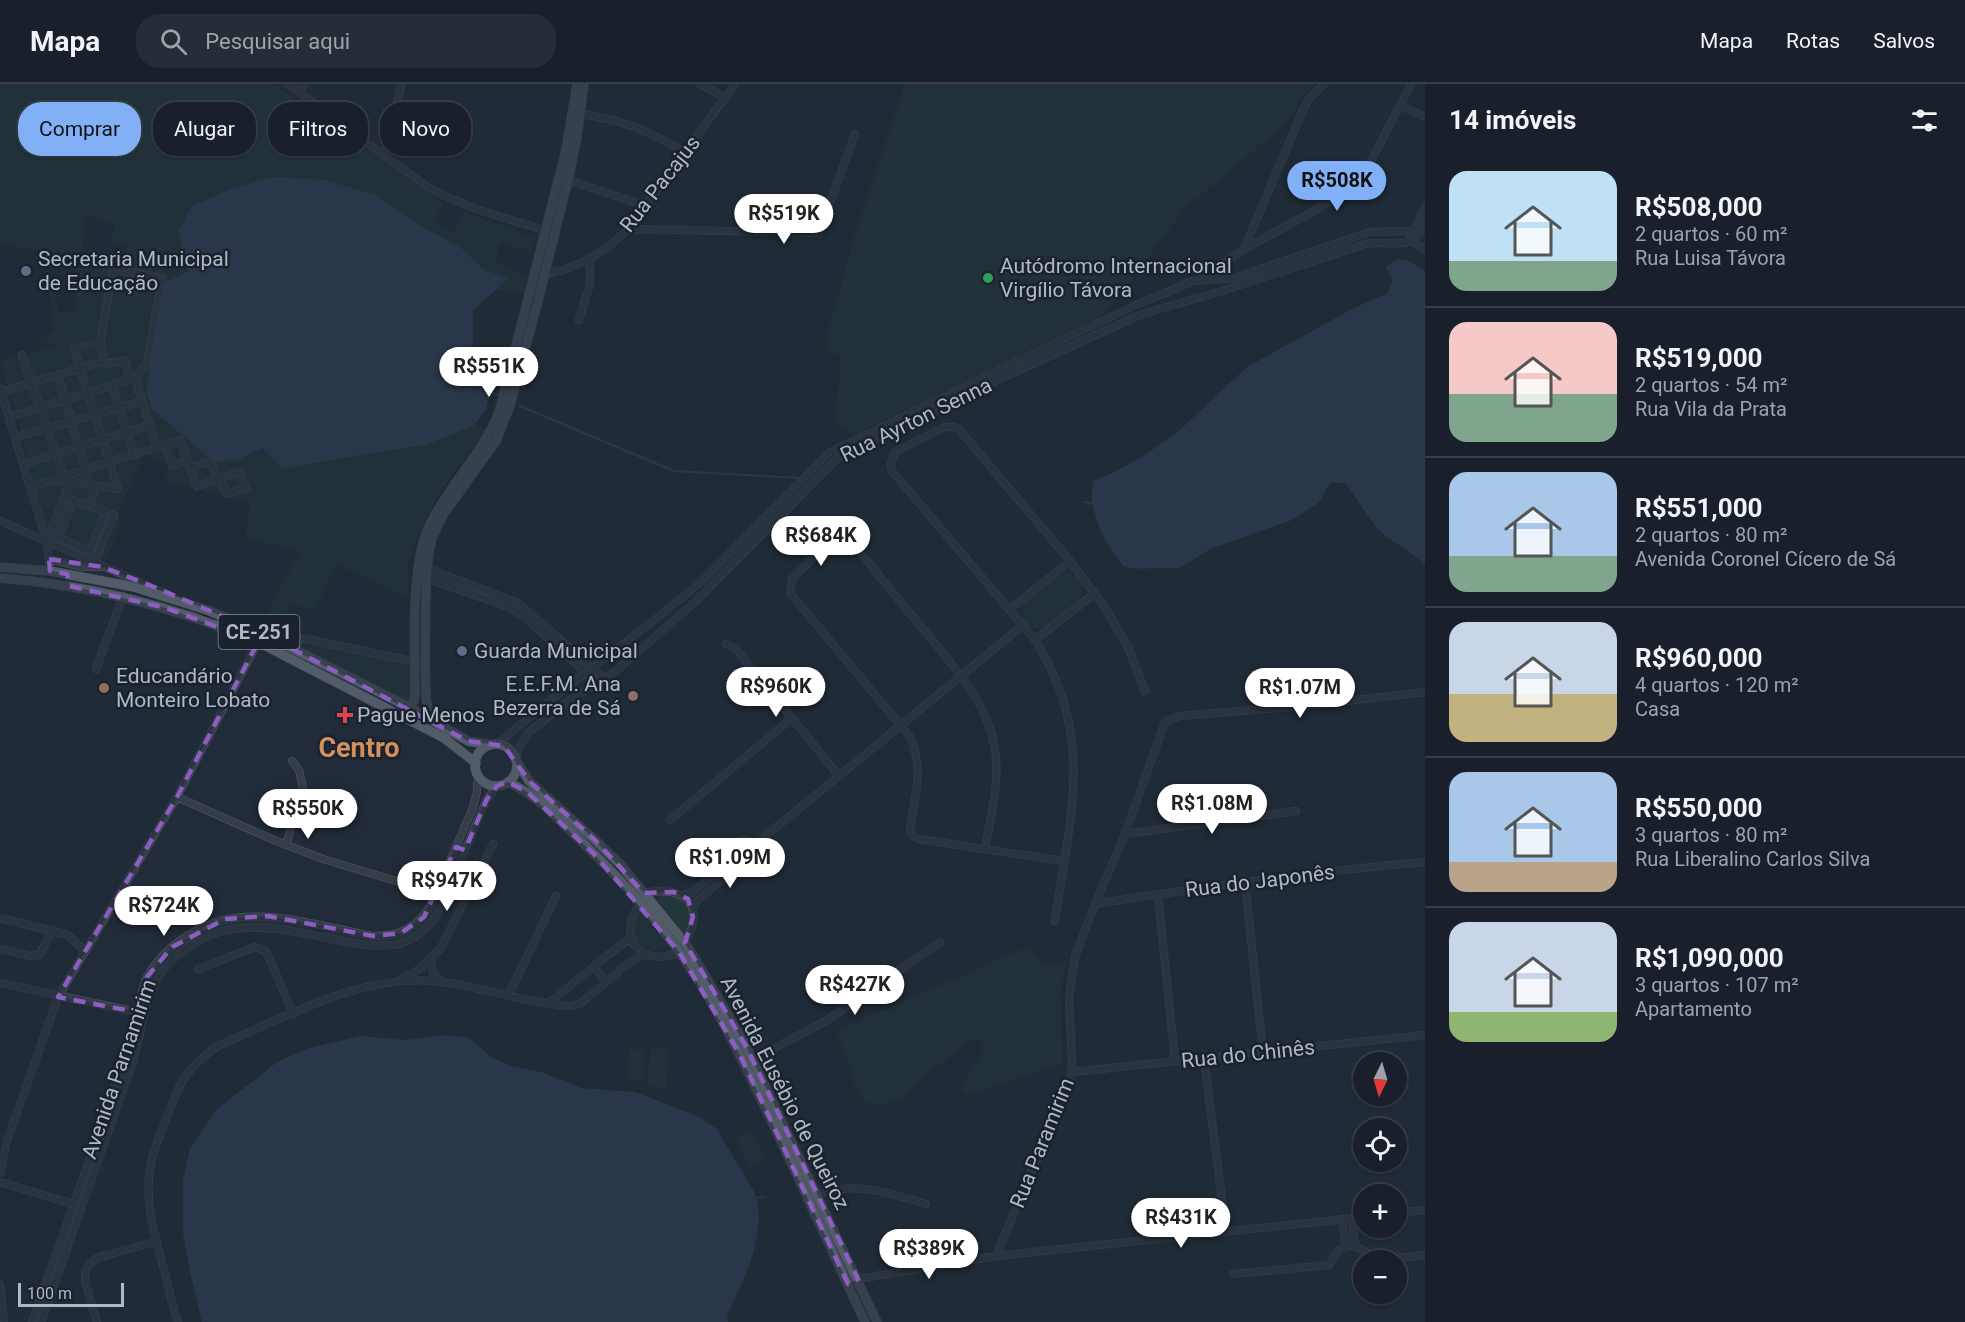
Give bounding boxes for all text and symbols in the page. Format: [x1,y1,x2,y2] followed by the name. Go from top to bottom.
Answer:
[136,14,556,68] search box
[30,25,100,58] text: Mapa
[157,25,190,58] icon: search
[205,29,350,54] text: Pesquisar aqui
[1700,29,1753,53] text: Mapa
[1786,29,1840,53] text: Rotas
[1873,29,1935,53] text: Salvos
[18,102,141,156] chip: Comprar
[153,102,256,156] chip: Alugar
[268,102,368,156] chip: Filtros
[380,102,471,156] chip: Novo
[1908,104,1941,137] icon: filters
[1449,105,1576,135] text: 14 imóveis
[615,131,705,237] street label: Rua Pacajus
[1288,161,1386,212] pin: R$508K
[1301,168,1373,192] text: R$508K
[1635,192,1762,222] text: R$508,000
[735,194,833,245] pin: R$519K
[1497,195,1569,267] icon: home
[748,201,820,225] text: R$519K
[1635,222,1787,246] text: 2 quartos · 60 m²
[1635,246,1786,270] text: Rua Luisa Távora
[38,247,229,295] place label: Secretaria Municipal de Educação
[1000,254,1232,302] place label: Autódromo Internacional Virgílio Távora
[19,264,33,278] marker: Secretaria Municipal de Educação
[981,271,995,285] marker: Autódromo Internacional Virgílio Távora
[1635,343,1762,373] text: R$519,000
[1497,346,1569,418] icon: home
[440,347,538,398] pin: R$551K
[453,354,525,378] text: R$551K
[836,373,996,467] street label: Rua Ayrton Senna
[1635,373,1787,397] text: 2 quartos · 54 m²
[1635,397,1787,421] text: Rua Vila da Prata
[1635,493,1762,523] text: R$551,000
[1497,496,1569,568] icon: home
[772,516,870,567] pin: R$684K
[785,523,857,547] text: R$684K
[1635,523,1787,547] text: 2 quartos · 80 m²
[1635,547,1896,571] text: Avenida Coronel Cícero de Sá
[218,615,300,649] road number: CE-251
[474,639,638,663] place label: Guarda Municipal
[1635,643,1762,673] text: R$960,000
[455,644,469,658] marker: Guarda Municipal
[1497,646,1569,718] icon: home
[116,664,270,712] place label: Educandário Monteiro Lobato
[727,667,825,718] pin: R$960K
[1245,668,1355,719] pin: R$1.07M
[493,672,621,720] place label: E.E.F.M. Ana Bezerra de Sá
[1635,673,1799,697] text: 4 quartos · 120 m²
[740,674,812,698] text: R$960K
[1259,675,1341,699] text: R$1.07M
[97,681,111,695] marker: Educandário Monteiro Lobato
[626,689,640,703] marker: E.E.F.M. Ana Bezerra de Sá
[1635,697,1680,721] text: Casa
[357,703,485,727] place label: Pague Menos
[338,708,352,722] marker: Pague Menos
[318,732,400,764] district label: Centro
[1157,784,1267,835] pin: R$1.08M
[259,789,357,840] pin: R$550K
[1171,791,1253,815] text: R$1.08M
[1635,793,1762,823] text: R$550,000
[272,796,344,820] text: R$550K
[1497,796,1569,868] icon: home
[1635,823,1787,847] text: 3 quartos · 80 m²
[675,838,785,889] pin: R$1.09M
[689,845,771,869] text: R$1.09M
[1635,847,1870,871] text: Rua Liberalino Carlos Silva
[1184,860,1336,902] street label: Rua do Japonês
[398,861,496,912] pin: R$947K
[411,868,483,892] text: R$947K
[115,886,213,937] pin: R$724K
[128,893,200,917] text: R$724K
[1635,943,1784,973] text: R$1,090,000
[1497,946,1569,1018] icon: home
[806,965,904,1016] pin: R$427K
[716,972,854,1214] street label: Avenida Eusébio de Queiroz
[819,972,891,996] text: R$427K
[1635,973,1799,997] text: 3 quartos · 107 m²
[77,976,161,1162] street label: Avenida Parnamirim
[1635,997,1752,1021] text: Apartamento
[1180,1035,1316,1073] street label: Rua do Chinês
[1353,1052,1407,1106] north arrow
[1353,1052,1407,1304] map controls
[1005,1075,1079,1211] street label: Rua Paramirim
[1353,1118,1407,1172] button: locate
[1353,1184,1407,1238] button: +
[1132,1198,1230,1249] pin: R$431K
[1145,1205,1217,1229] text: R$431K
[880,1229,978,1280] pin: R$389K
[893,1236,965,1260] text: R$389K
[1353,1250,1407,1304] button: −
[18,1280,124,1308] scale bar
[27,1284,72,1303] text: 100 m

